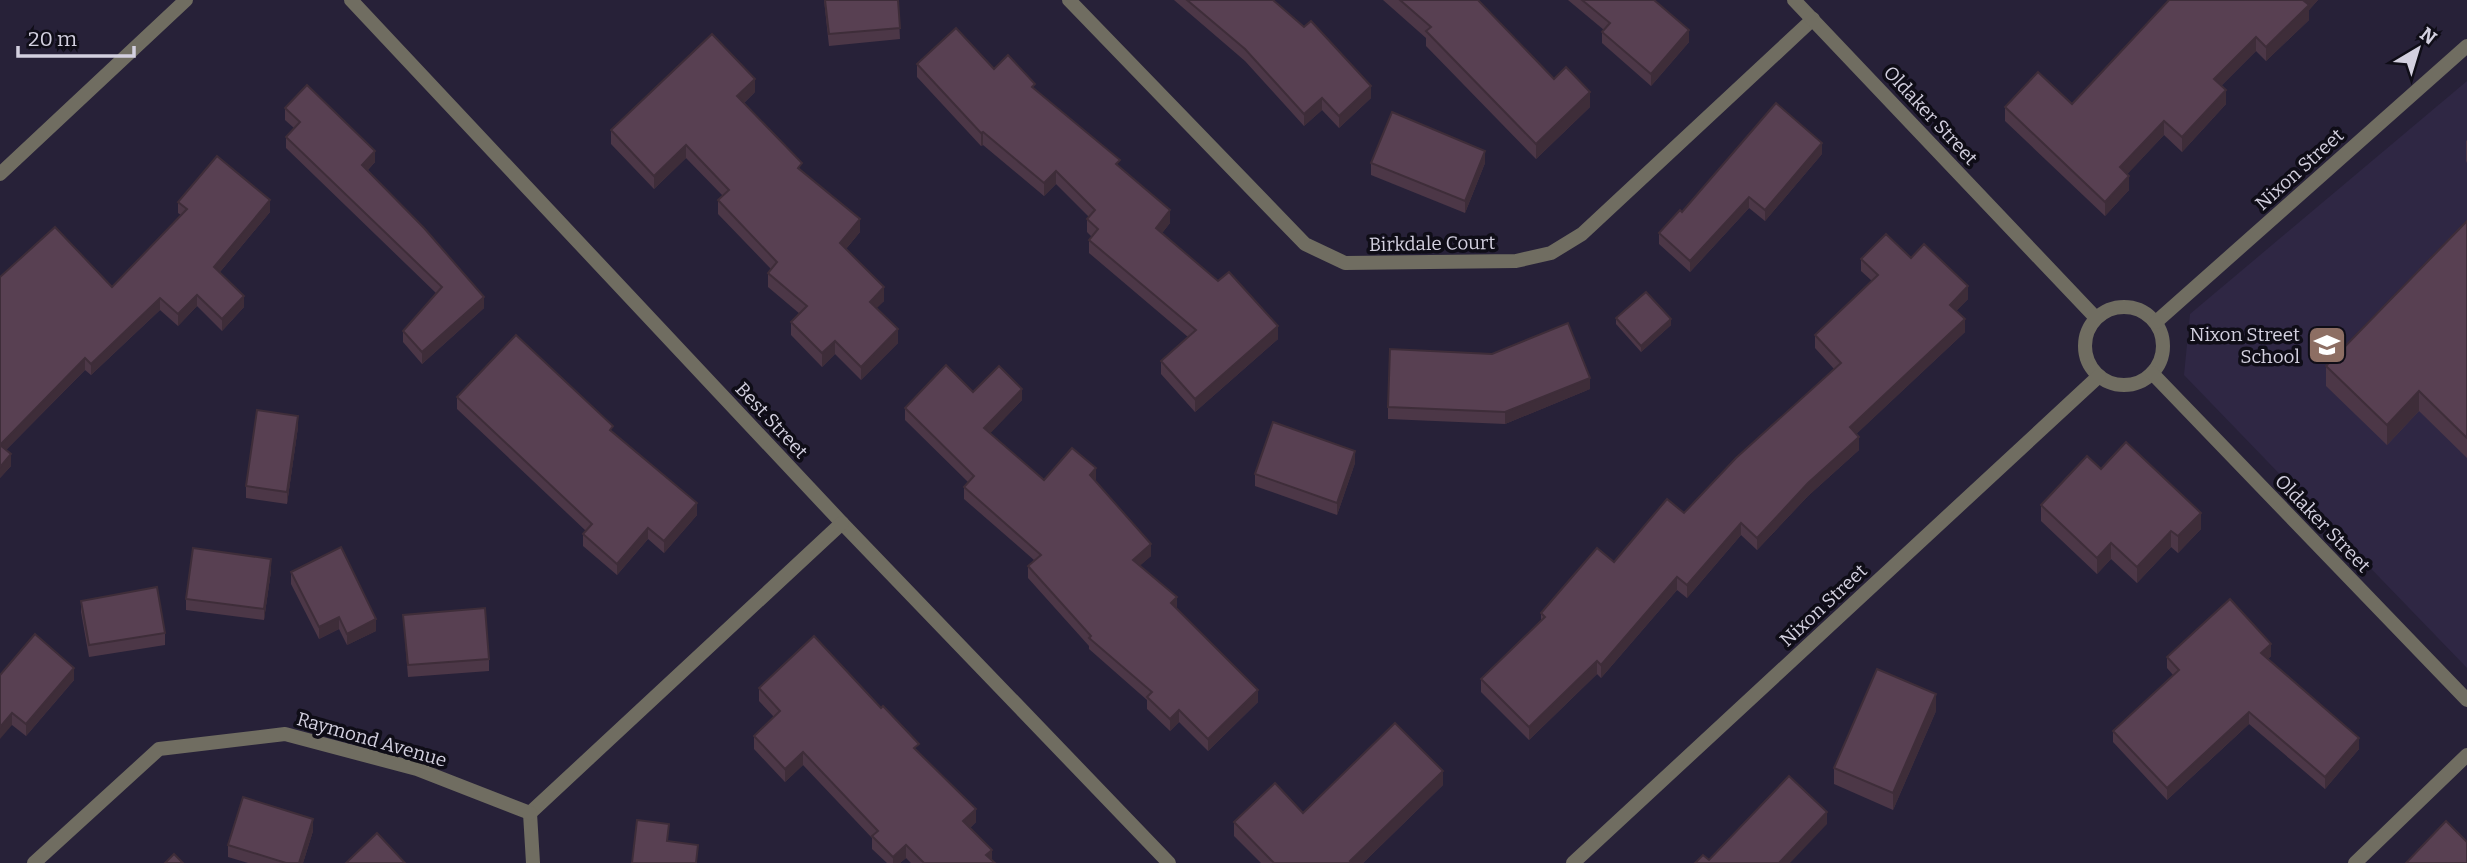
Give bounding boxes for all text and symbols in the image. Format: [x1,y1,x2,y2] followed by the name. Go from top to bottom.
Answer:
[18,14,133,58] scale bar
[2383,14,2453,84] north arrow
[2415,22,2441,50] text: N
[28,26,77,52] text: 20 m
[1879,61,1983,170] street label: Oldaker Street
[2251,124,2348,215] street label: Nixon Street
[1369,231,1496,256] street label: Birkdale Court
[2189,323,2300,368] place label: Nixon Street School
[2306,324,2348,366] school or university icon: Nixon Street School
[731,377,813,463] street label: Best Street
[2270,470,2375,577] street label: Oldaker Street
[1775,559,1872,651] street label: Nixon Street
[294,707,449,772] street label: Raymond Avenue

